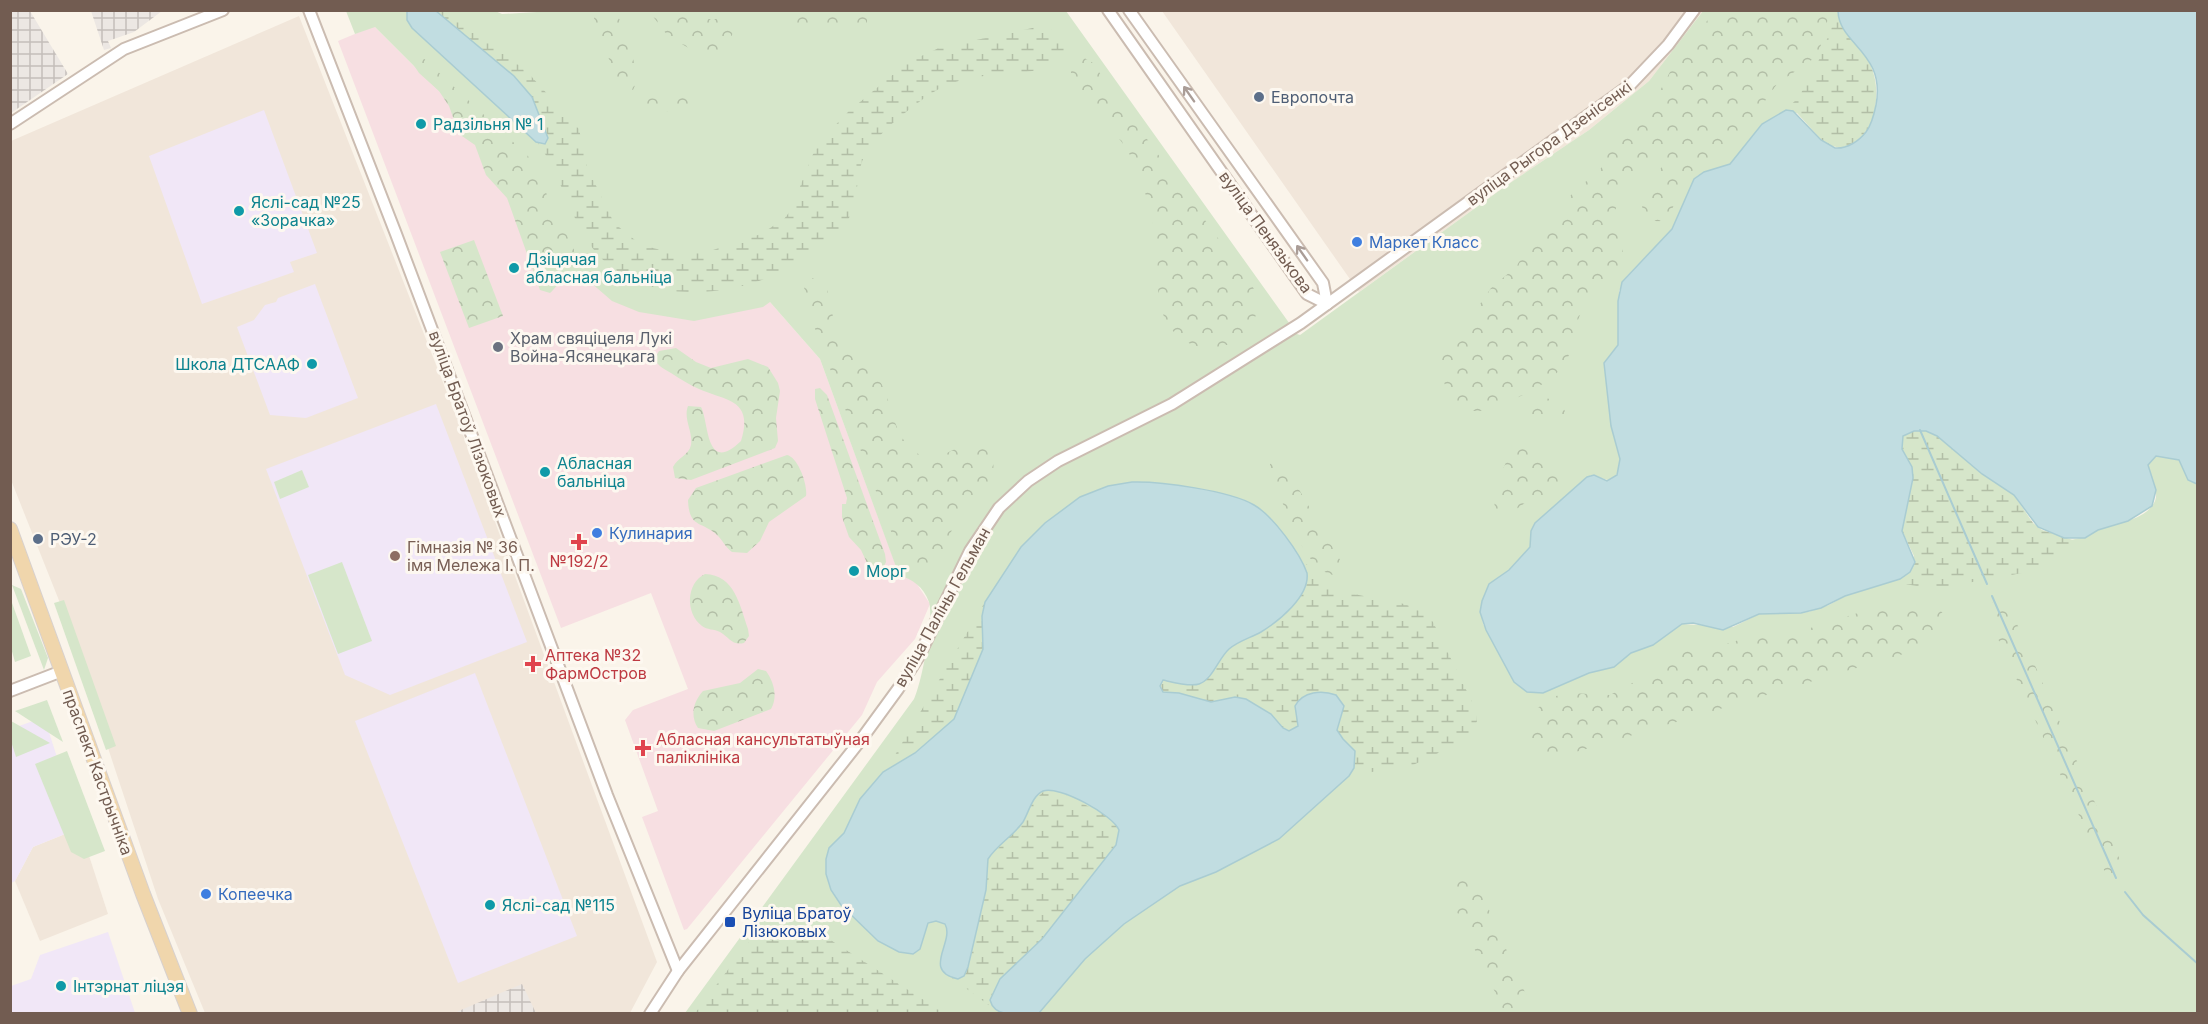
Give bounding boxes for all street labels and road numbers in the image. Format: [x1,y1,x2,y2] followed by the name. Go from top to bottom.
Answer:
[1462,76,1636,210] street label: вуліца Рыгора Дзенісенкі
[1215,167,1317,297] street label: вуліца Пенязькова
[425,328,511,520] street label: вуліца Братоў Лізюковых
[890,524,994,690] street label: вуліца Паліны Гельман
[59,686,137,858] street label: праспект Кастрычніка

